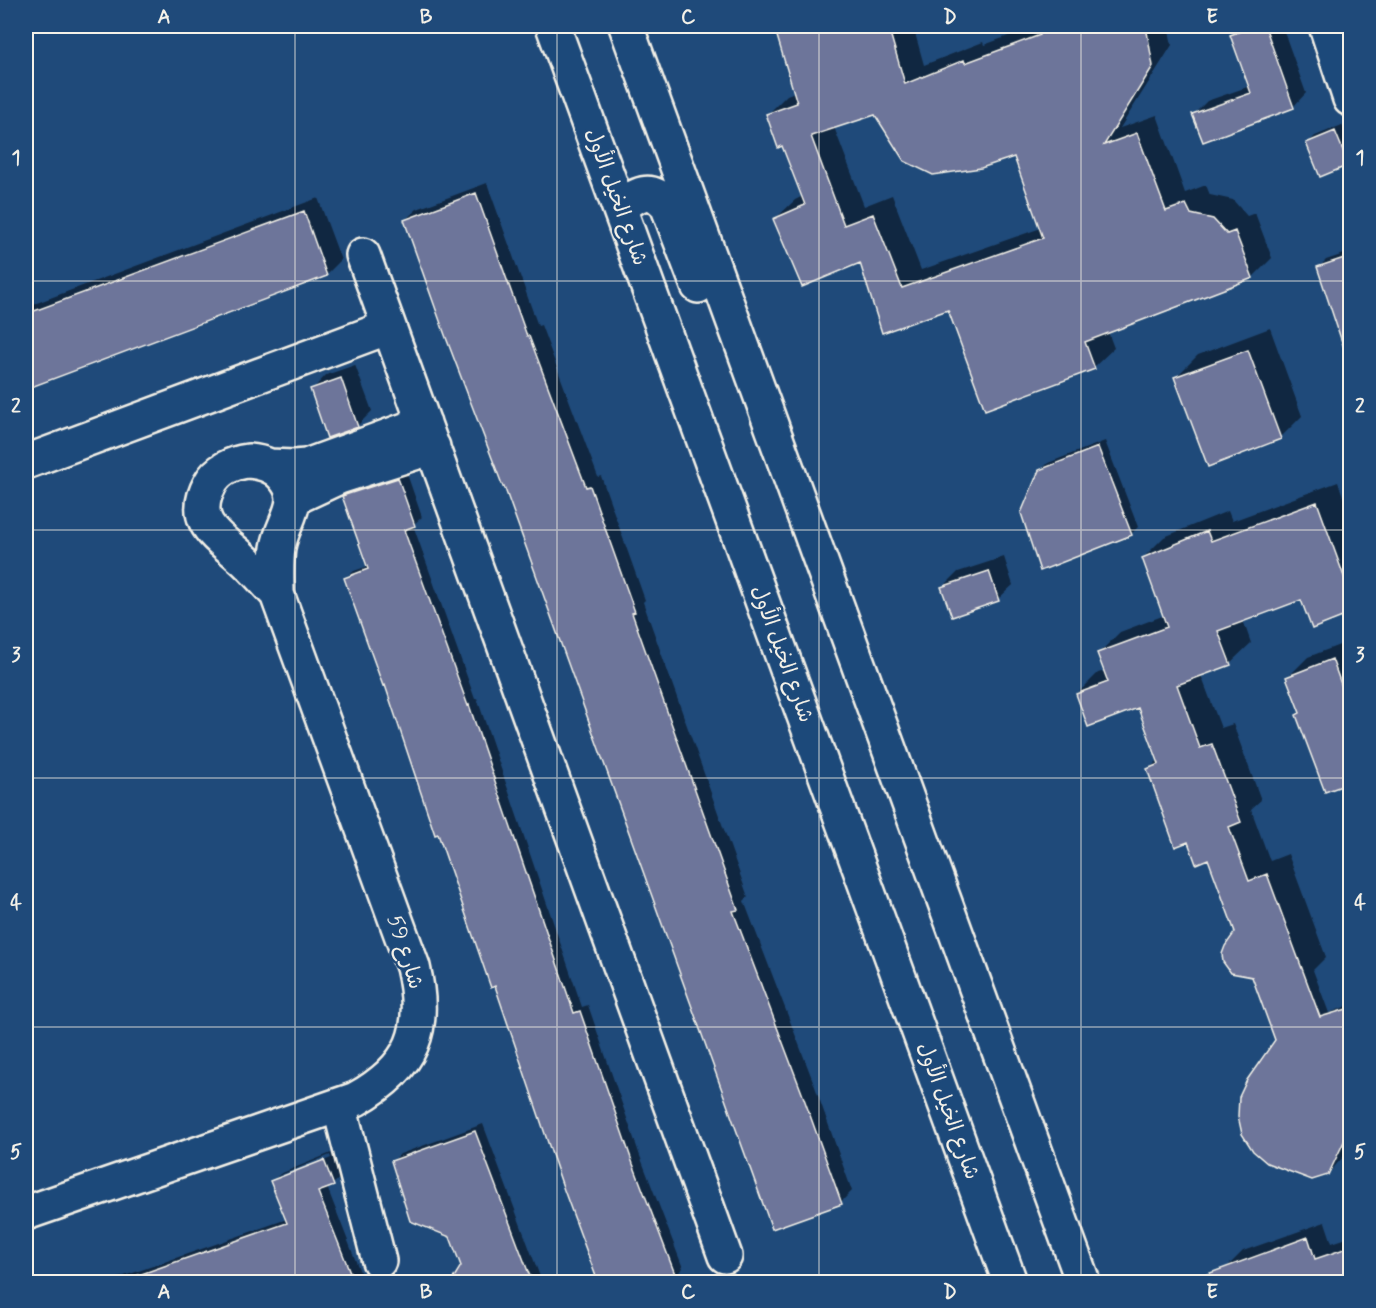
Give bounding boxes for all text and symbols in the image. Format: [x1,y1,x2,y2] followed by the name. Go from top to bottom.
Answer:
[157,4,171,31] text: A
[420,4,433,31] text: B
[681,4,696,31] text: C
[943,4,957,31] text: D
[1206,4,1218,31] text: E
[578,124,655,270] street label: شارع الخيل الأول
[12,145,20,172] text: 1
[1356,145,1364,172] text: 1
[11,393,21,420] text: 2
[1355,393,1365,420] text: 2
[744,581,821,727] street label: شارع الخيل الأول
[11,642,21,669] text: 3
[1355,642,1365,669] text: 3
[10,890,22,917] text: 4
[1354,890,1366,917] text: 4
[380,911,430,993] street label: شارع 59
[910,1038,987,1184] street label: شارع الخيل الأول
[10,1139,22,1166] text: 5
[1354,1139,1366,1166] text: 5
[157,1279,171,1306] text: A
[420,1279,433,1306] text: B
[681,1279,696,1306] text: C
[943,1279,957,1306] text: D
[1206,1279,1218,1306] text: E

